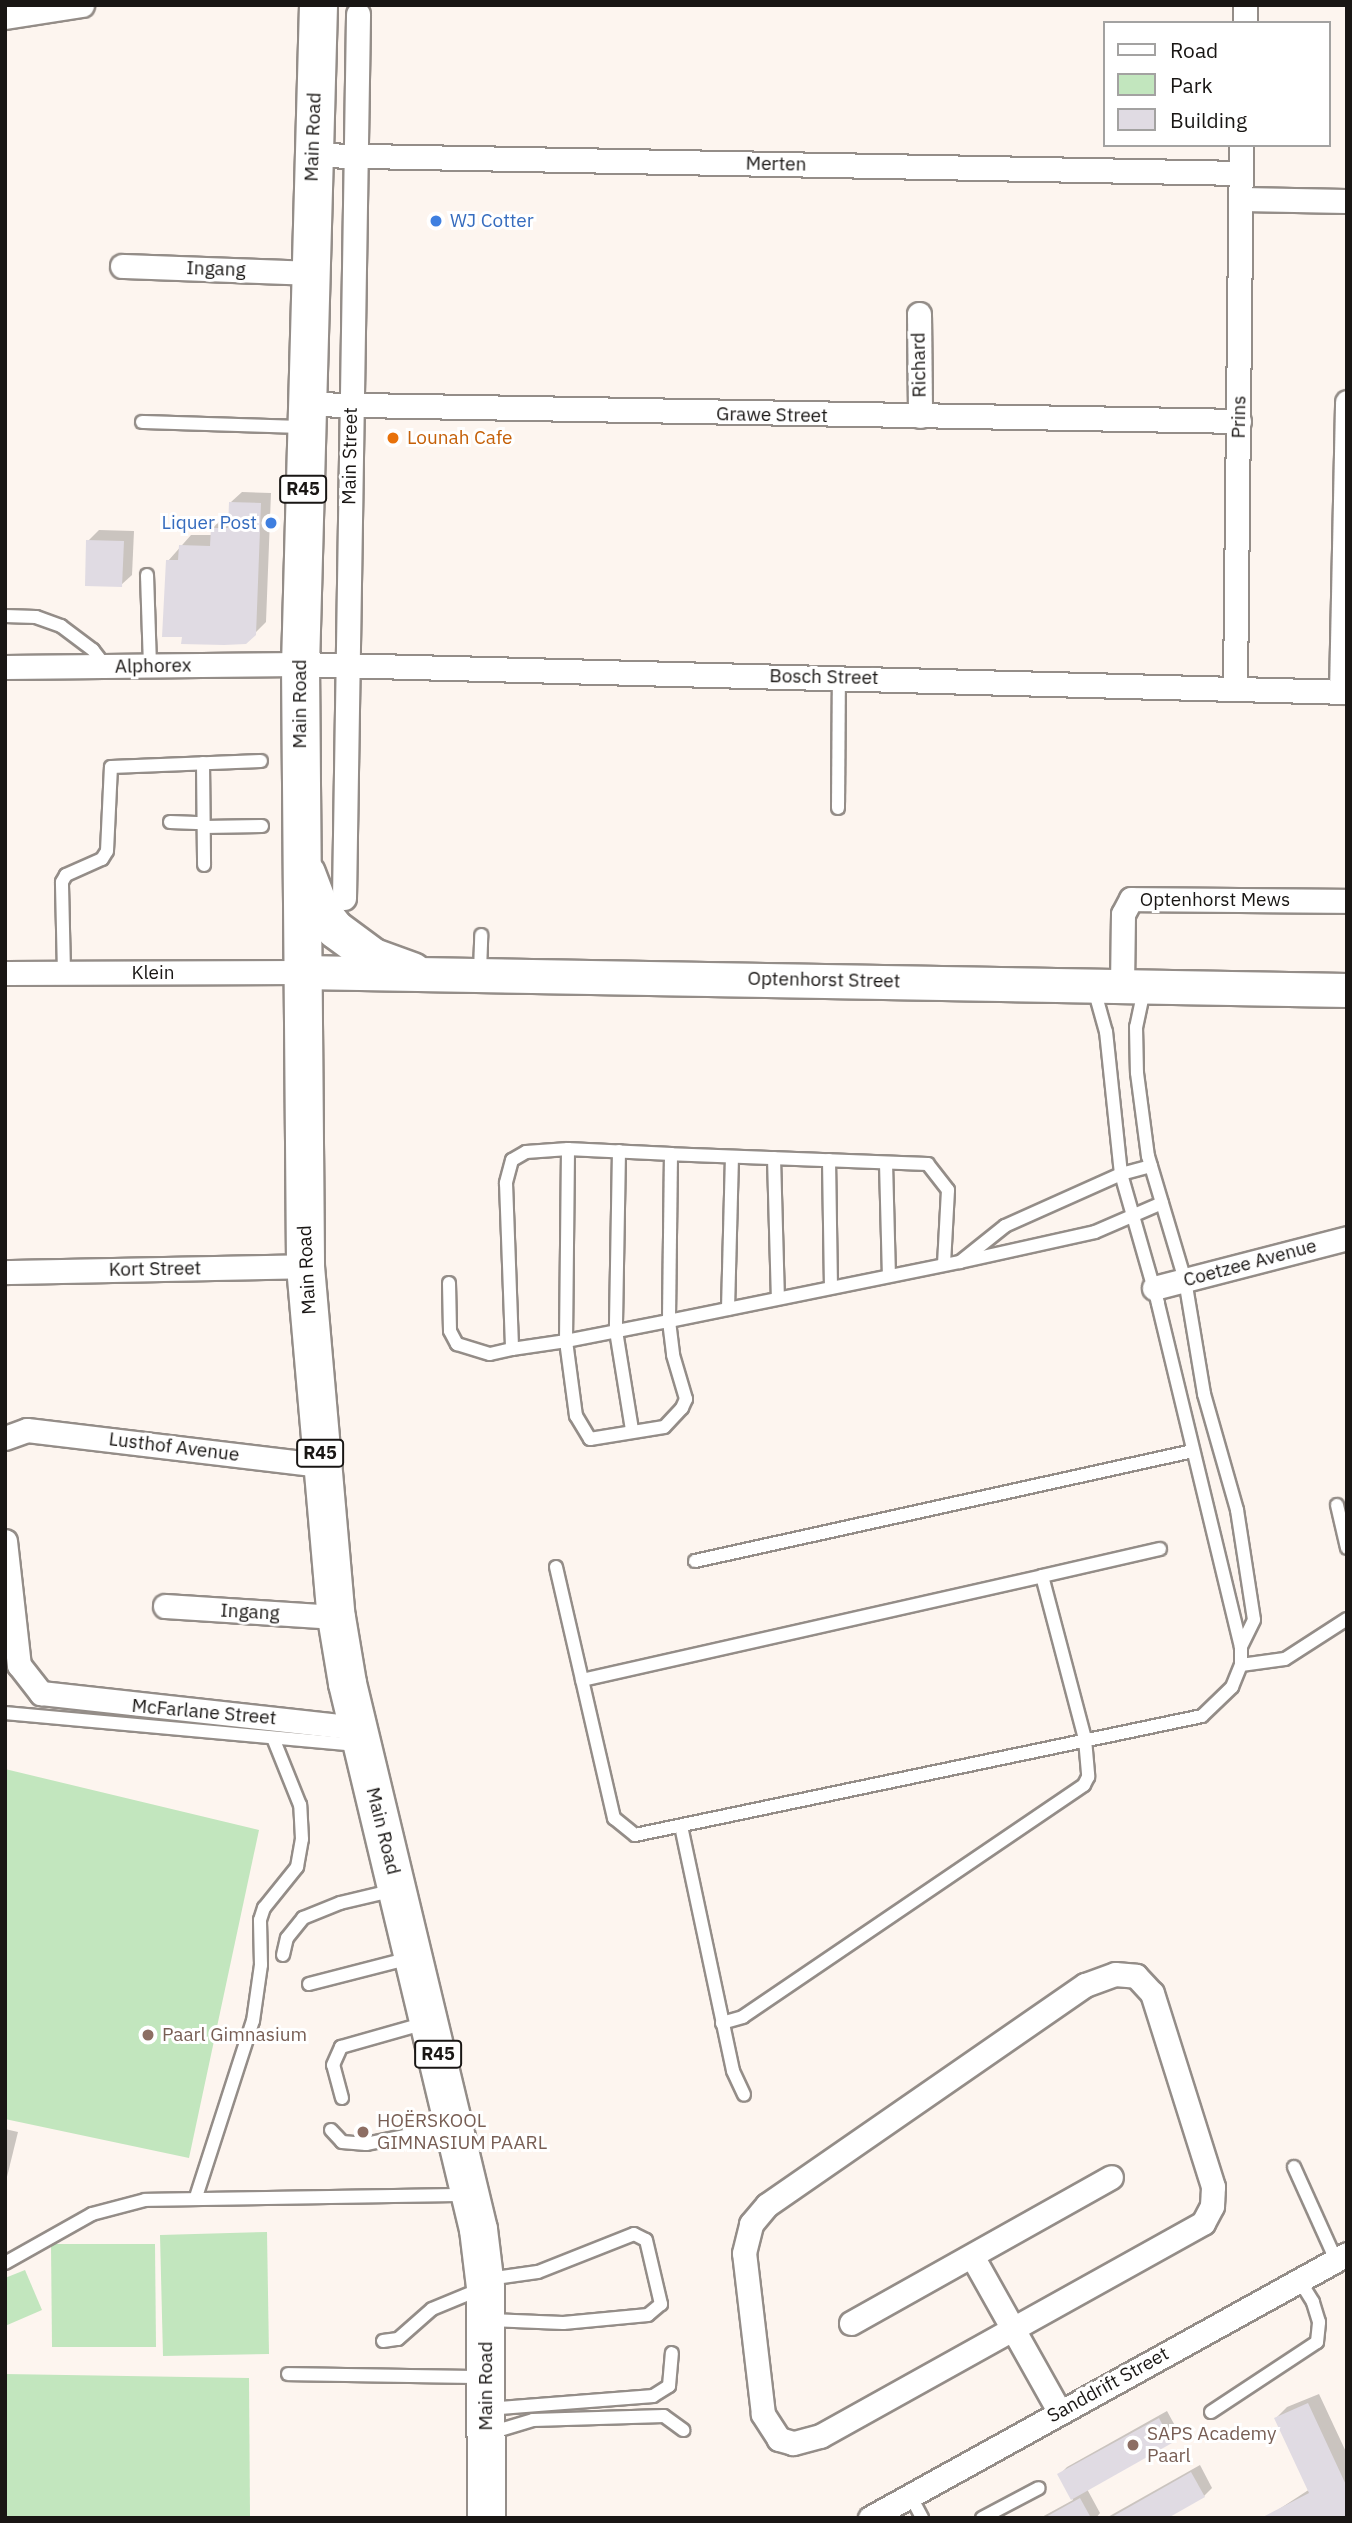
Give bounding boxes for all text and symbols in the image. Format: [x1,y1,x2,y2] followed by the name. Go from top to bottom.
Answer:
[1104,21,1331,147] legend
[1170,36,1218,64] text: Road
[1170,71,1213,99] text: Park
[300,92,326,182] street label: Main Road
[1170,106,1247,134] text: Building
[745,152,807,176] street label: Merten
[450,210,534,232] place label: WJ Cotter
[428,213,444,229] marker: WJ Cotter
[186,257,246,281] street label: Ingang
[907,332,931,398] street label: Richard
[1227,395,1251,439] street label: Prins
[716,403,828,427] street label: Grawe Street
[338,407,362,505] street label: Main Street
[407,427,512,449] place label: Lounah Cafe
[385,430,401,446] marker: Lounah Cafe
[278,475,328,504] road number: R45
[161,512,257,534] place label: Liquer Post
[263,515,279,531] marker: Liquer Post
[115,654,191,678] street label: Alphorex
[289,659,311,749] street label: Main Road
[769,665,879,689] street label: Bosch Street
[1140,889,1290,911] street label: Optenhorst Mews
[131,962,175,984] street label: Klein
[747,967,901,993] street label: Optenhorst Street
[293,1225,321,1315] street label: Main Road
[1181,1234,1319,1292] street label: Coetzee Avenue
[109,1257,201,1281] street label: Kort Street
[107,1428,241,1466] street label: Lusthof Avenue
[296,1438,344,1468] road number: R45
[220,1599,280,1625] street label: Ingang
[131,1694,277,1730] street label: McFarlane Street
[361,1785,405,1877] street label: Main Road
[162,2024,307,2046] place label: Paarl Gimnasium
[140,2027,156,2043] marker: Paarl Gimnasium
[414,2040,462,2068] road number: R45
[377,2110,547,2154] place label: HOËRSKOOL GIMNASIUM PAARL
[355,2124,371,2140] marker: HOËRSKOOL GIMNASIUM PAARL
[475,2341,497,2431] street label: Main Road
[1043,2342,1173,2428] street label: Sanddrift Street
[1147,2423,1277,2467] place label: SAPS Academy Paarl
[1125,2437,1141,2453] marker: SAPS Academy Paarl

